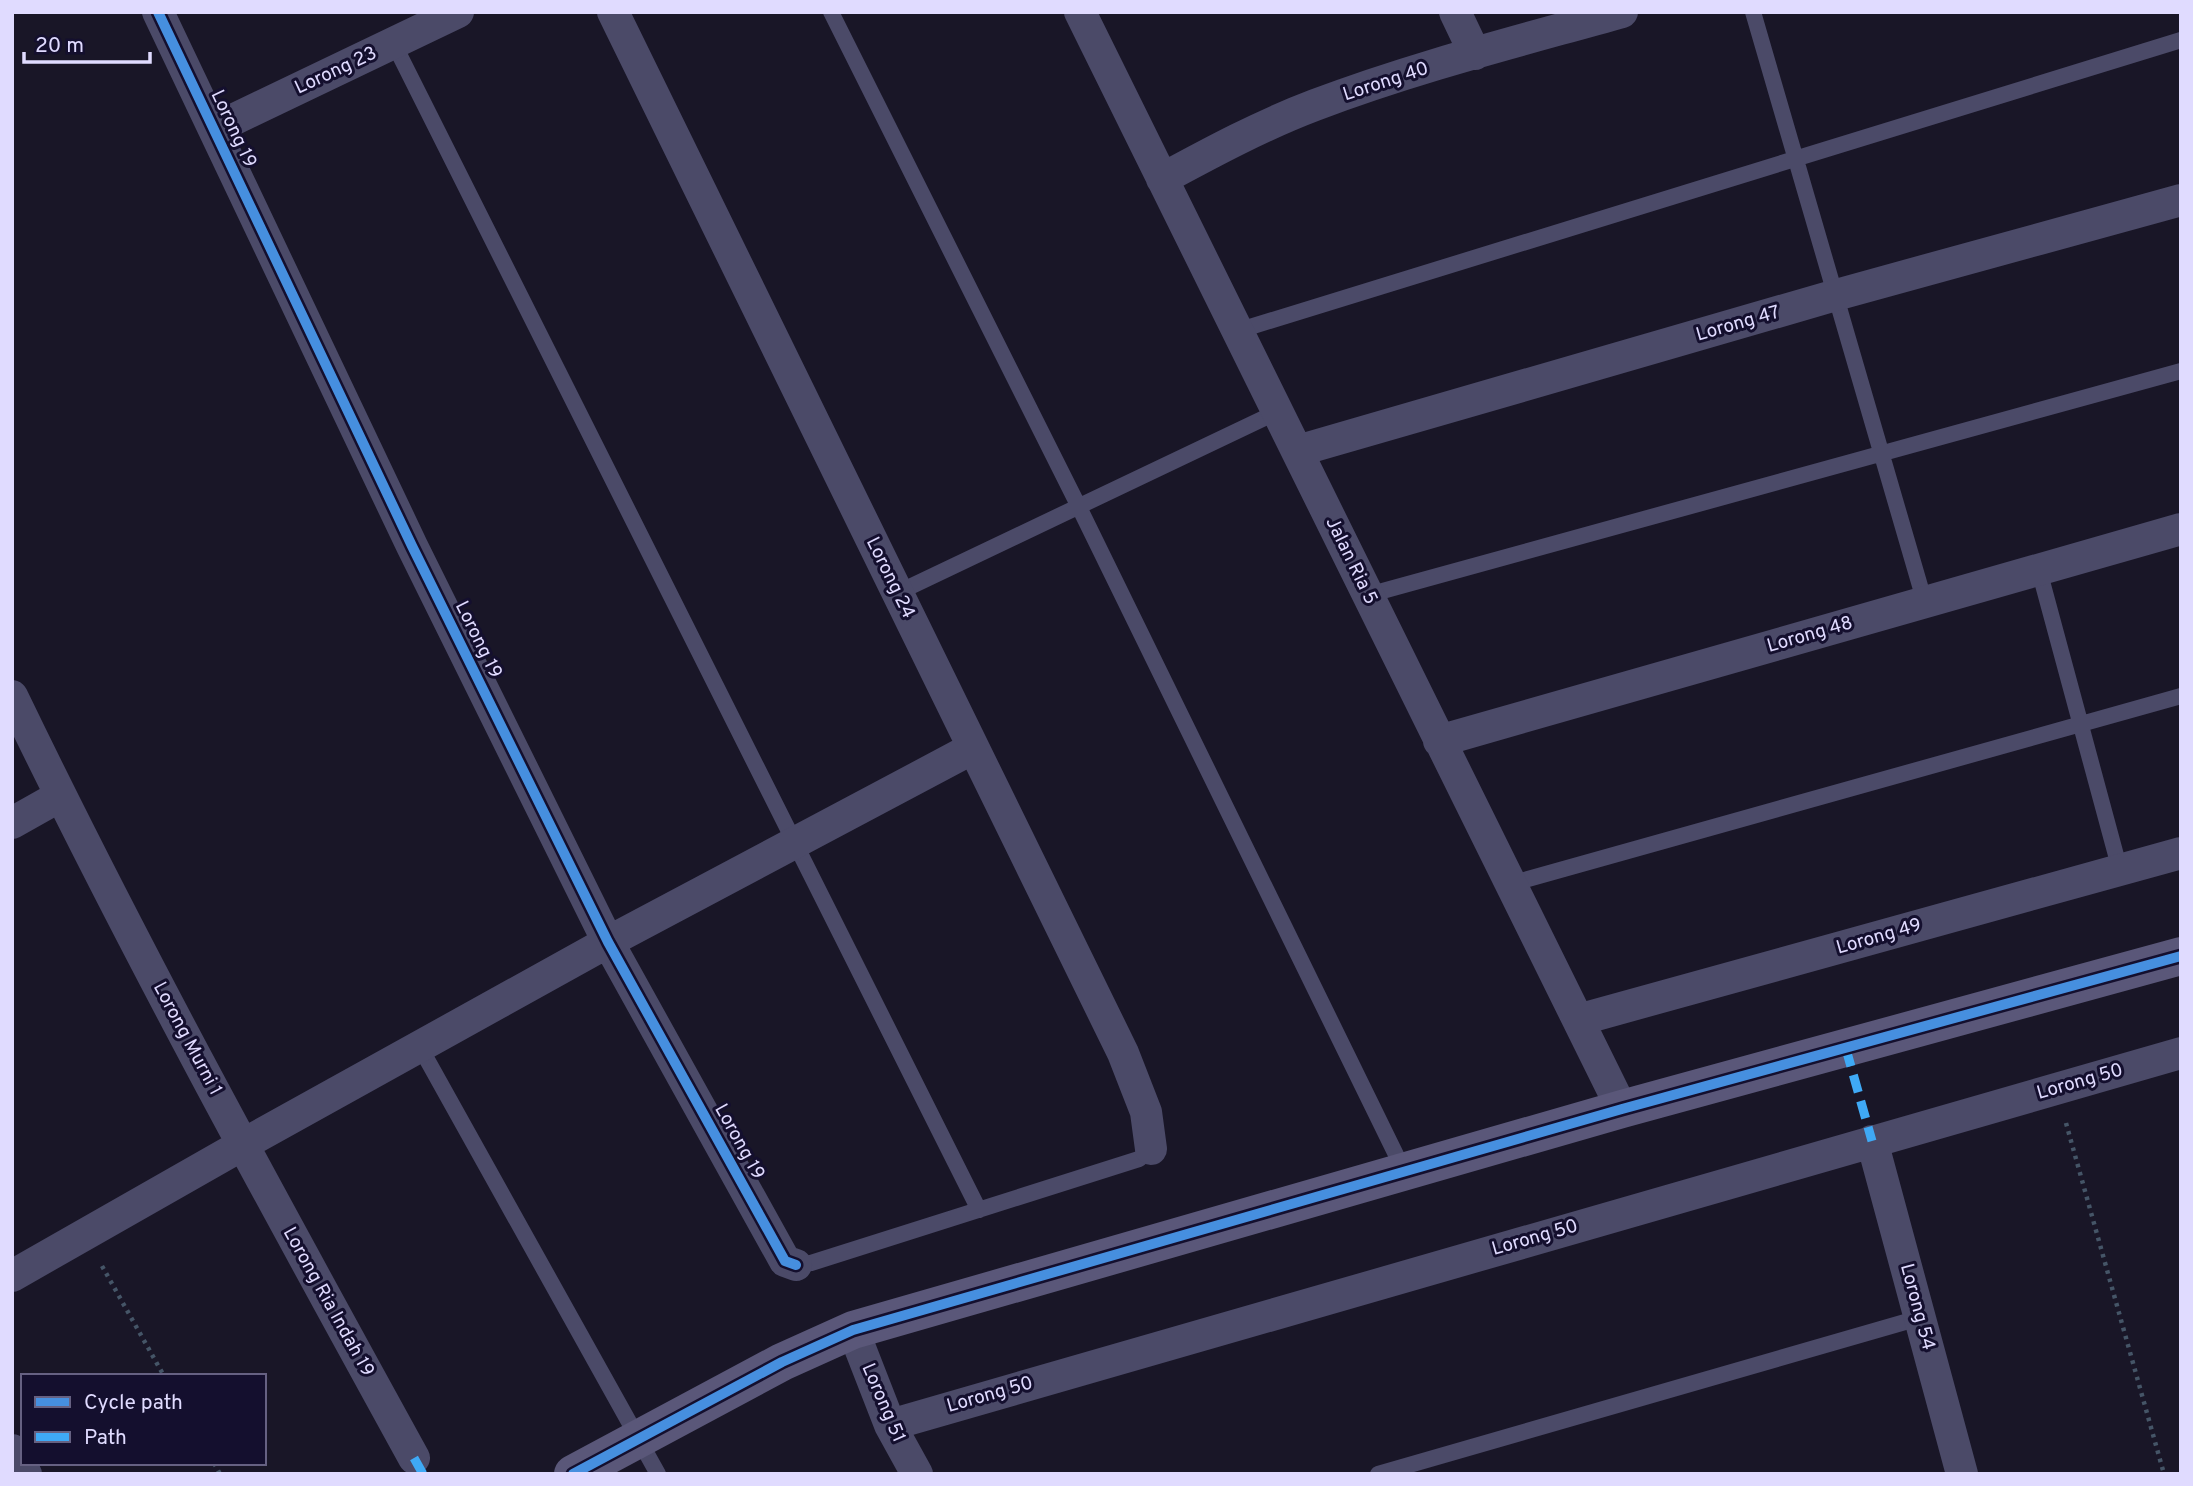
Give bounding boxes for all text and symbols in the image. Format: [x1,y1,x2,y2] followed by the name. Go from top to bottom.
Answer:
[24,21,150,65] scale bar
[35,33,84,60] text: 20 m
[291,42,381,100] street label: Lorong 23
[1340,57,1432,107] street label: Lorong 40
[205,86,261,172] street label: Lorong 19
[1693,301,1783,347] street label: Lorong 47
[1320,513,1382,609] street label: Jalan Ria 5
[860,533,920,623] street label: Lorong 24
[449,597,507,683] street label: Lorong 19
[1764,611,1856,659] street label: Lorong 48
[1834,913,1924,961] street label: Lorong 49
[147,978,227,1100] street label: Lorong Murni 1
[2034,1058,2126,1106] street label: Lorong 50
[708,1100,770,1184] street label: Lorong 19
[1489,1214,1581,1262] street label: Lorong 50
[277,1223,379,1381] street label: Lorong Ria Indah 19
[1894,1261,1940,1353] street label: Lorong 54
[856,1360,910,1446] street label: Lorong 51
[944,1371,1036,1419] street label: Lorong 50
[21,1374,266,1465] legend
[84,1390,183,1417] text: Cycle path
[84,1425,127,1452] text: Path

